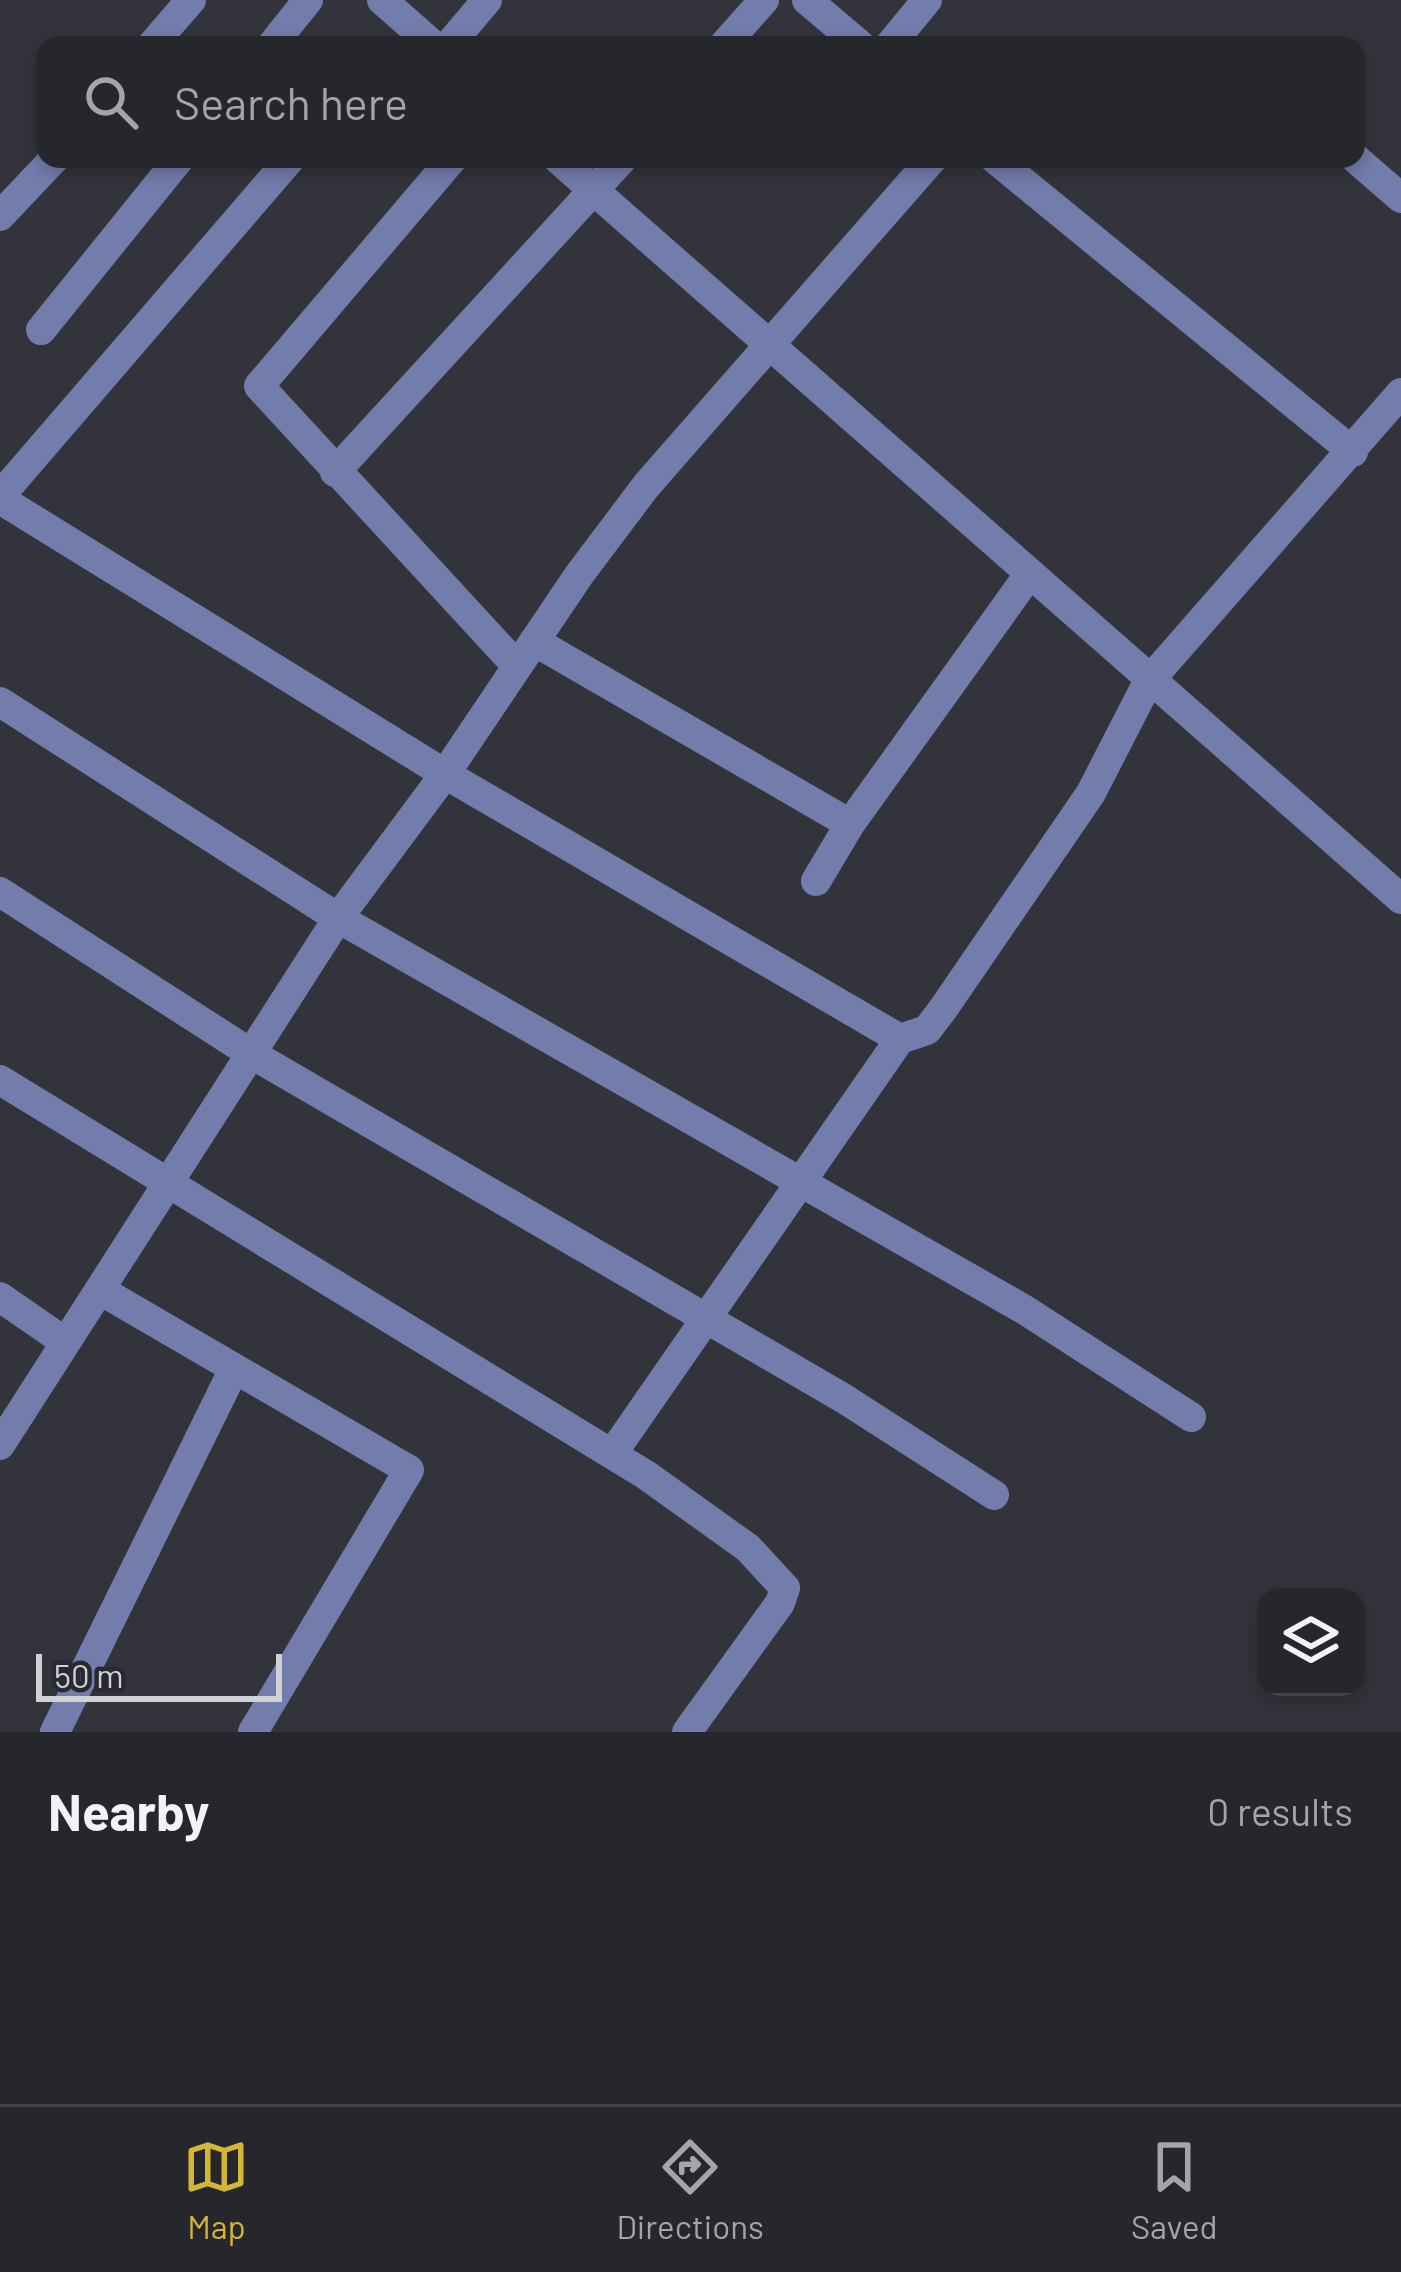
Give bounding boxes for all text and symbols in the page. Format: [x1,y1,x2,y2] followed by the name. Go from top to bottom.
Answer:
[36,36,1365,168] search box
[78,69,144,135] icon: search
[174,75,408,129] text: Search here
[1257,1588,1365,1696] map controls
[1257,1588,1365,1696] button: layers
[36,1648,282,1701] scale bar
[54,1655,124,1695] text: 50 m
[48,1780,209,1841] text: Nearby
[1207,1787,1353,1834] text: 0 results
[183,2134,249,2246] tab: Map
[616,2134,764,2246] tab: Directions
[1131,2134,1218,2246] tab: Saved

